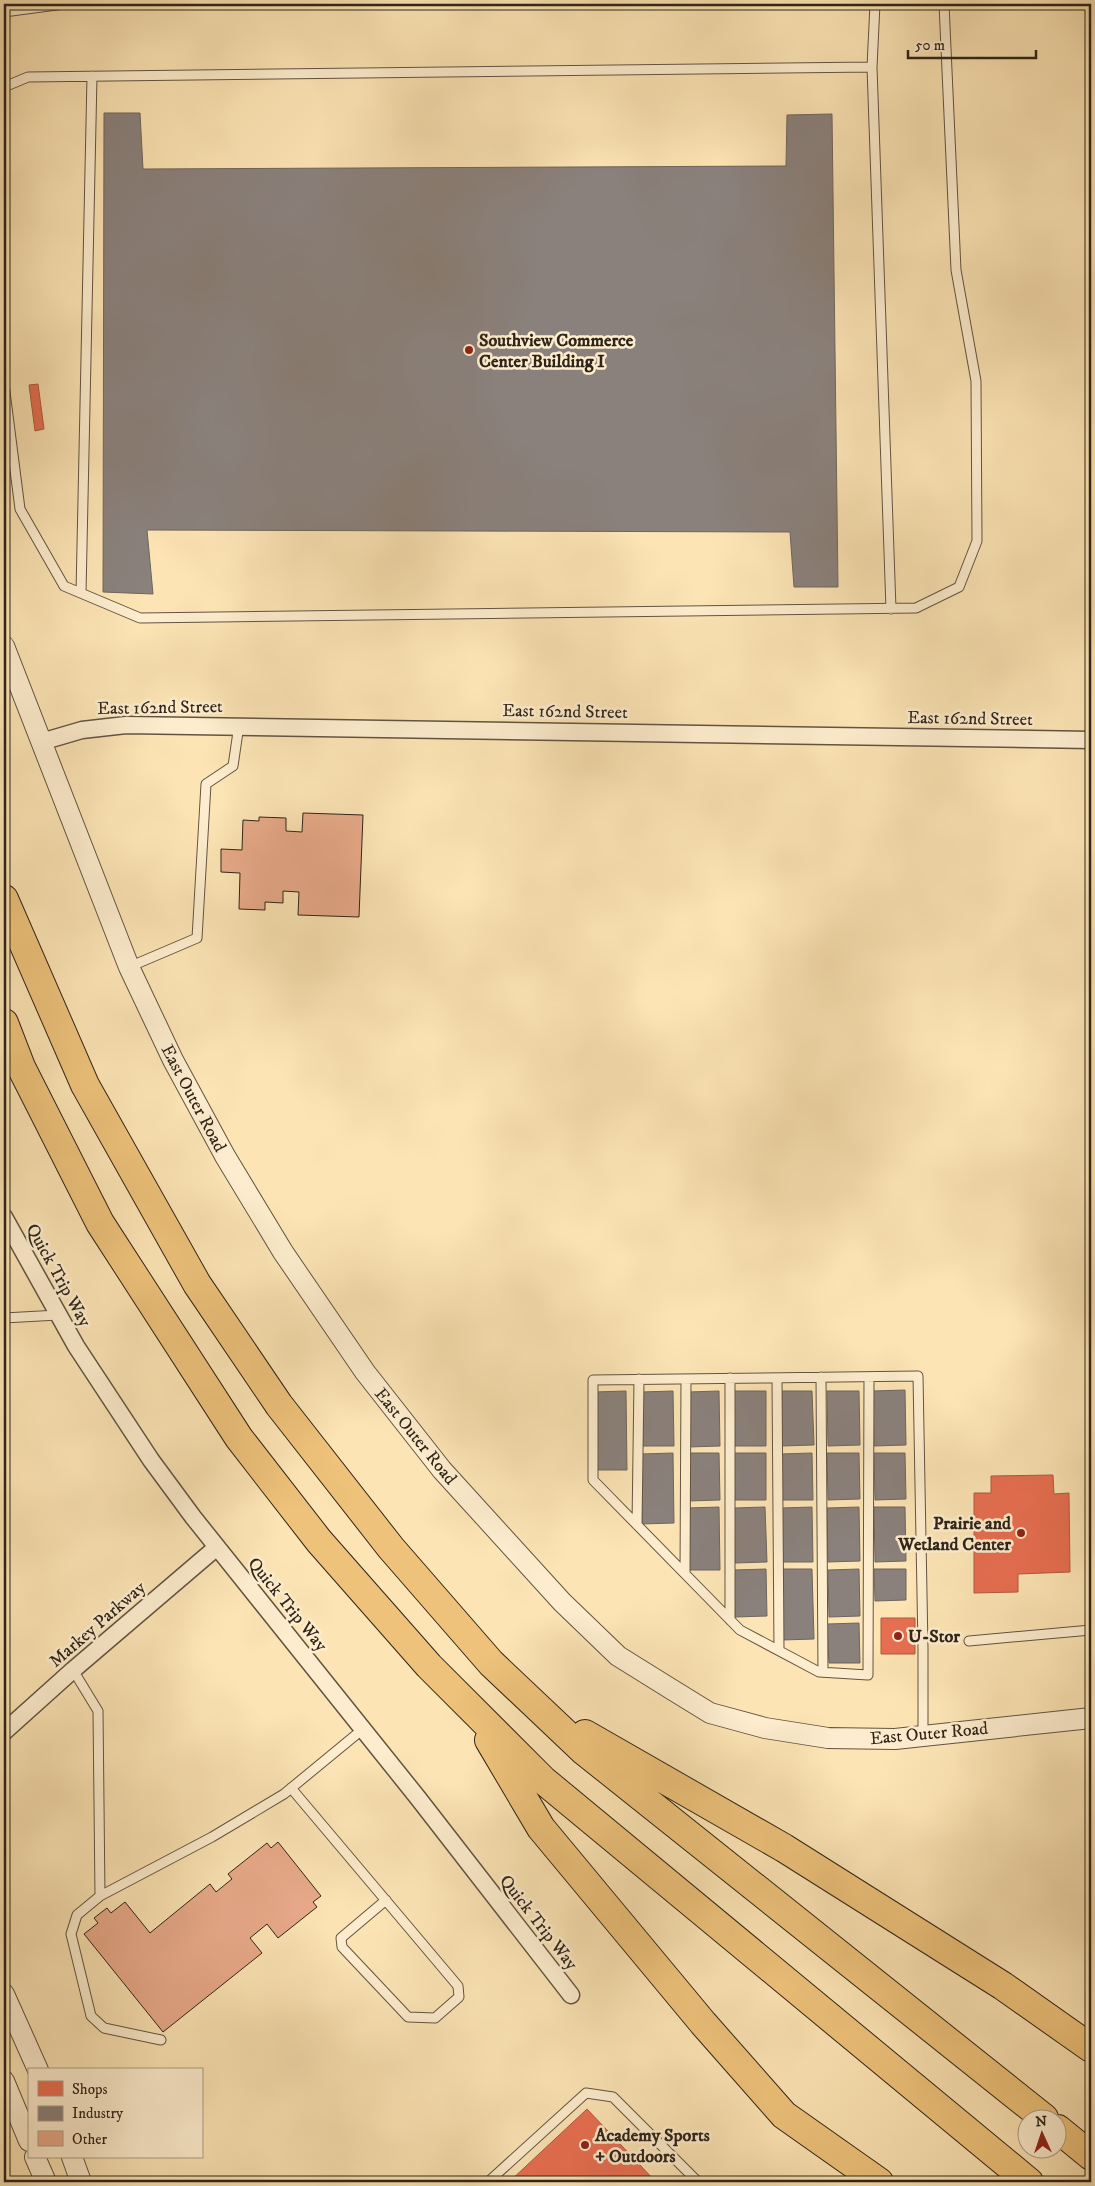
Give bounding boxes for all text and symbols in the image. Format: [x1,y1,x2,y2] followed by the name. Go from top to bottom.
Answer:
[908,28,1035,60] scale bar
[915,36,945,55] text: 50 m
[479,330,634,373] place label: Southview Commerce Center Building I
[463,344,475,356] marker: Southview Commerce Center Building I
[97,696,223,720] street label: East 162nd Street
[502,700,628,724] street label: East 162nd Street
[907,707,1033,731] street label: East 162nd Street
[156,1041,231,1156] street label: East Outer Road
[21,1220,96,1331] street label: Quick Trip Way
[369,1384,461,1490] street label: East Outer Road
[897,1513,1012,1556] place label: Prairie and Wetland Center
[1015,1527,1027,1539] marker: Prairie and Wetland Center
[243,1553,332,1656] street label: Quick Trip Way
[45,1577,151,1673] street label: Markey Parkway
[908,1626,960,1648] place label: U-Stor
[892,1630,904,1642] marker: U-Stor
[869,1718,989,1750] street label: East Outer Road
[494,1871,582,1975] street label: Quick Trip Way
[28,2068,202,2158] legend
[72,2080,108,2099] text: Shops
[72,2104,124,2123] text: Industry
[1018,2108,1068,2158] north arrow
[1035,2113,1048,2131] text: N
[594,2125,710,2168] place label: Academy Sports + Outdoors
[72,2130,107,2149] text: Other
[579,2139,591,2151] marker: Academy Sports + Outdoors

